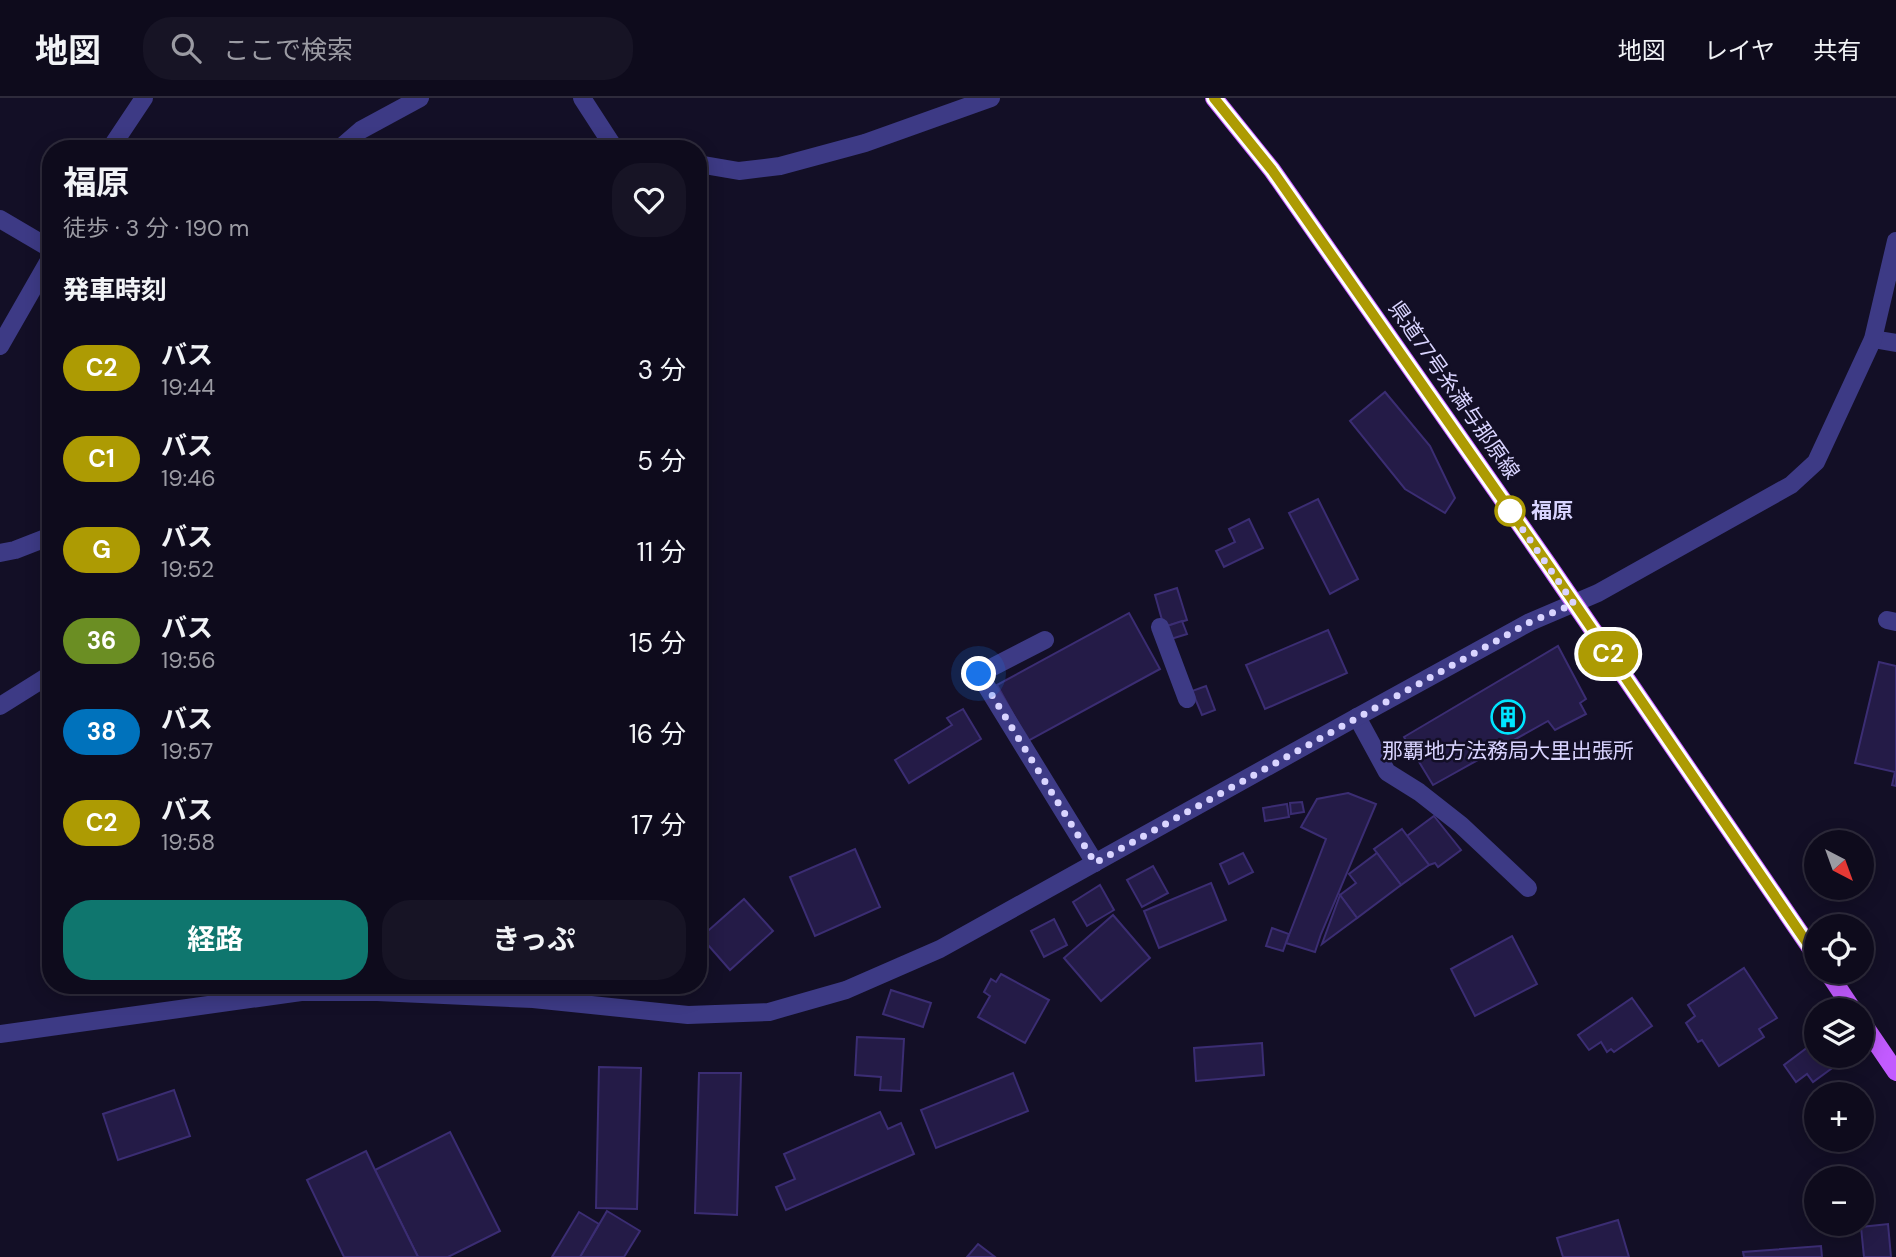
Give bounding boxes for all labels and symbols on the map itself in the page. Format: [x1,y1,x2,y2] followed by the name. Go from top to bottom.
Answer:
[1382,295,1526,485] street label: 県道77号糸満与那原線
[1495,496,1525,526] marker: 福原
[1531,497,1573,525] place label: 福原
[1576,631,1640,677] line badge: C2
[961,656,996,691] your location
[1489,698,1527,736] building icon: 那覇地方法務局大里出張所
[1382,737,1634,765] place label: 那覇地方法務局大里出張所
[1804,830,1874,900] north arrow

